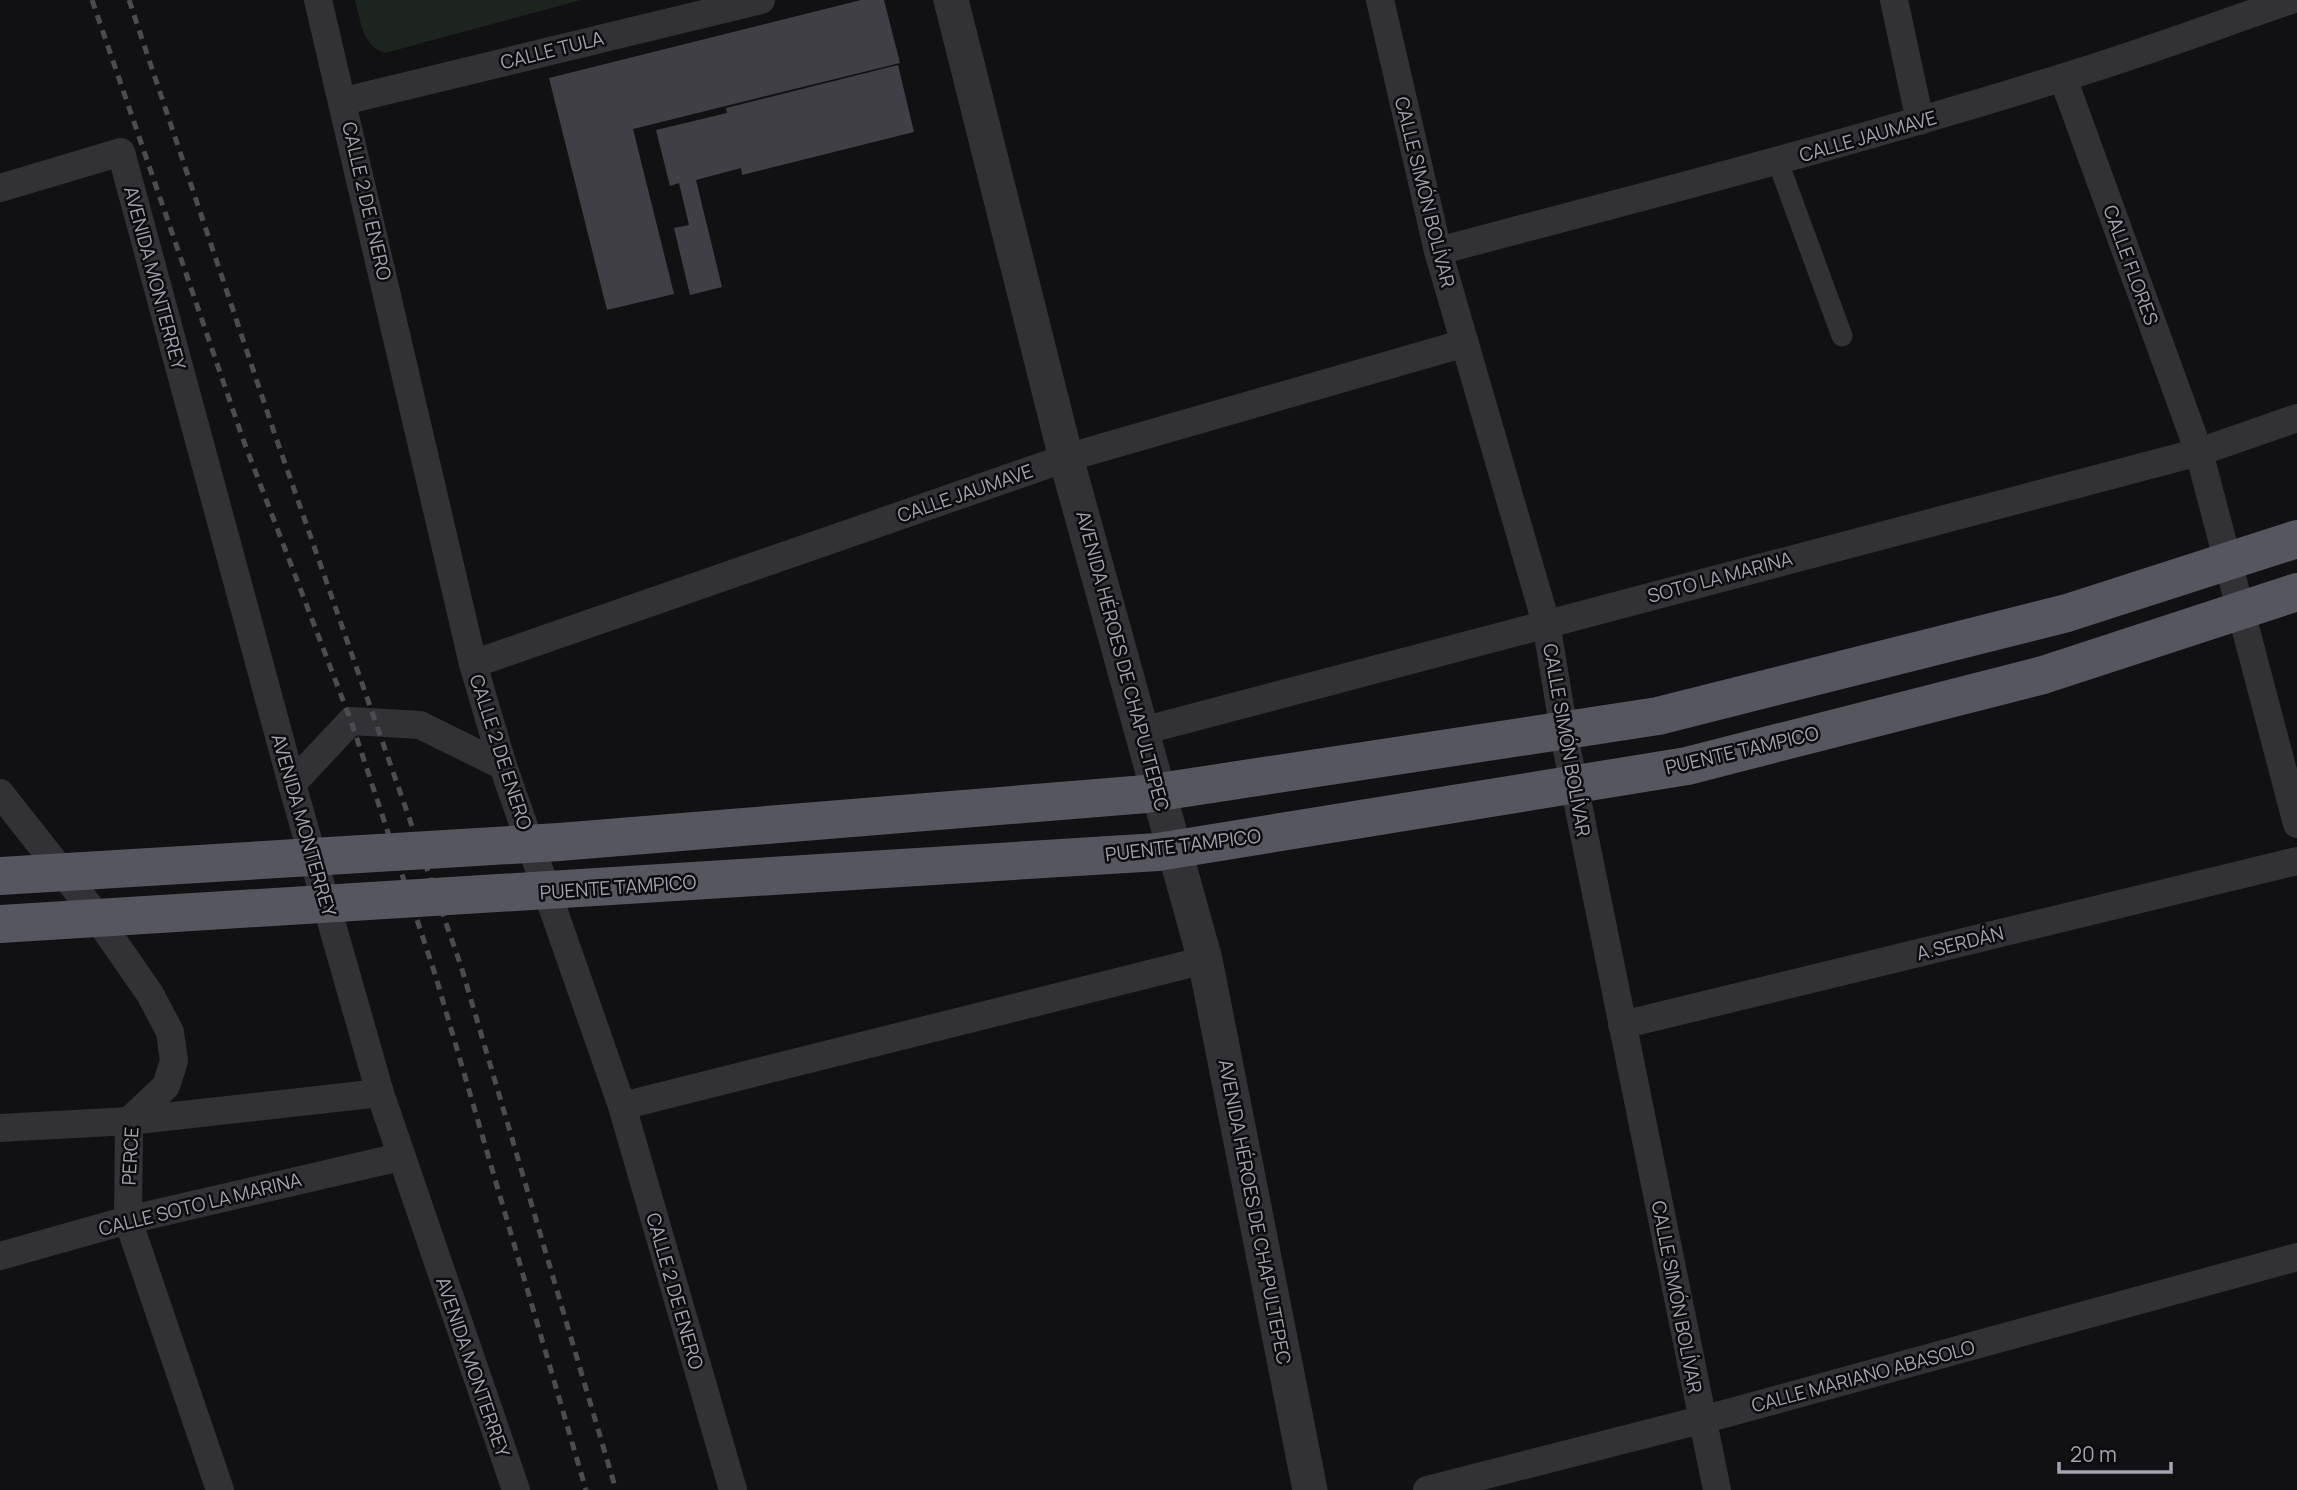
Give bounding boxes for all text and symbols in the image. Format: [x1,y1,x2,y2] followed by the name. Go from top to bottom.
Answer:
[498,25,606,75] street label: CALLE TULA
[1389,94,1461,290] street label: CALLE SIMÓN BOLÍVAR
[1796,104,1940,168] street label: CALLE JAUMAVE
[336,119,398,283] street label: CALLE 2 DE ENERO
[118,183,192,373] street label: AVENIDA MONTERREY
[2097,201,2165,329] street label: CALLE FLORES
[894,458,1036,528] street label: CALLE JAUMAVE
[1070,508,1176,814] street label: AVENIDA HÉROES DE CHAPULTEPEC
[1645,545,1795,609] street label: SOTO LA MARINA
[1537,641,1597,839] street label: CALLE SIMÓN BOLÍVAR
[464,671,538,833] street label: CALLE 2 DE ENERO
[1663,720,1822,780] street label: PUENTE TAMPICO
[265,731,343,920] street label: AVENIDA MONTERREY
[1104,823,1263,867] street label: PUENTE TAMPICO
[539,869,697,905] street label: PUENTE TAMPICO
[1914,920,2006,966] street label: A.SERDÁN
[1213,1057,1297,1367] street label: AVENIDA HÉROES DE CHAPULTEPEC
[115,1126,145,1186] street label: PERCE
[96,1166,304,1242] street label: CALLE SOTO LA MARINA
[1646,1198,1708,1396] street label: CALLE SIMÓN BOLÍVAR
[640,1210,710,1373] street label: CALLE 2 DE ENERO
[430,1273,516,1461] street label: AVENIDA MONTERREY
[1748,1334,1978,1418] street label: CALLE MARIANO ABASOLO
[2059,1430,2171,1474] scale bar
[2070,1440,2117,1468] text: 20 m

